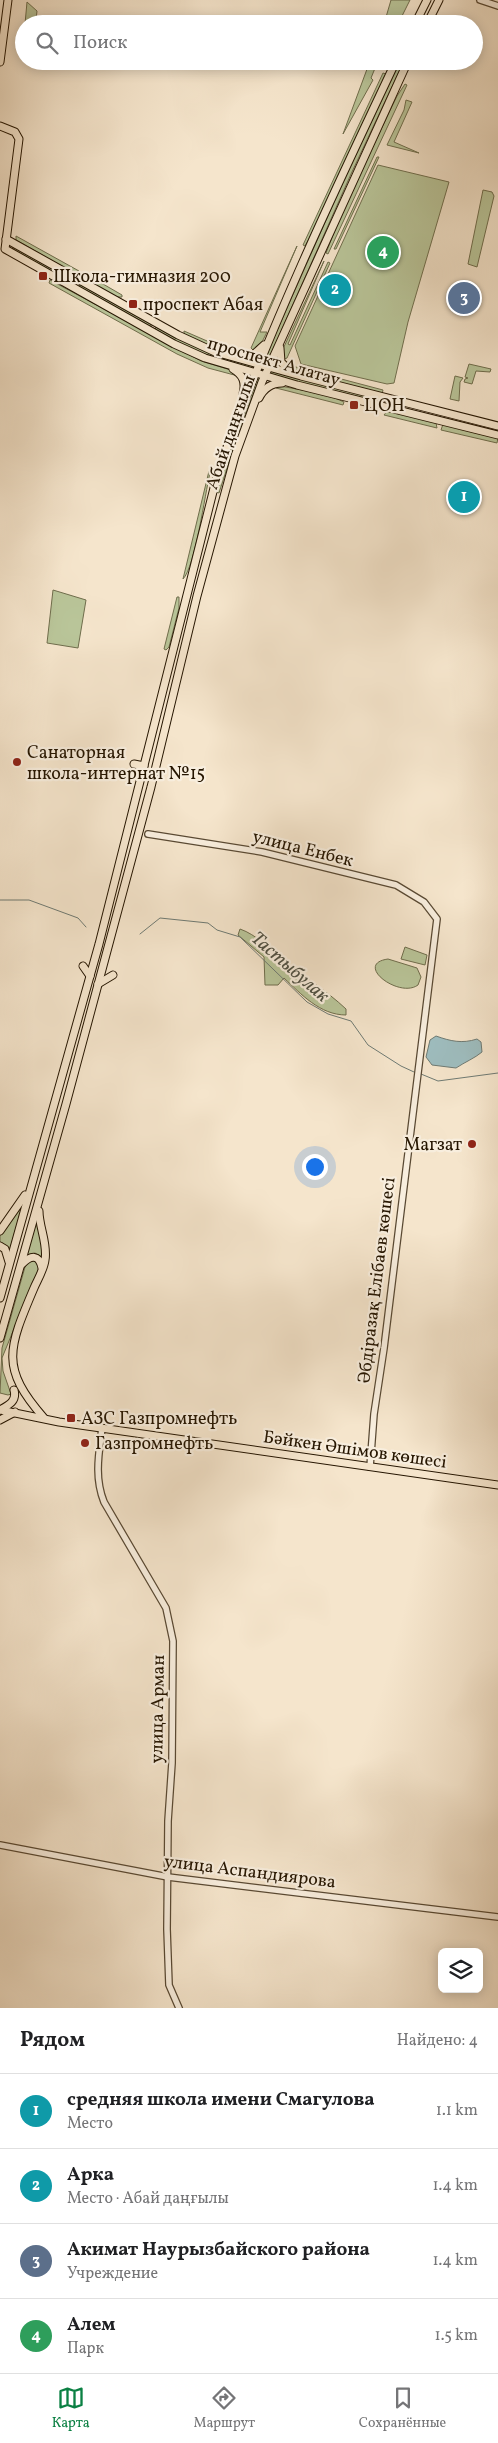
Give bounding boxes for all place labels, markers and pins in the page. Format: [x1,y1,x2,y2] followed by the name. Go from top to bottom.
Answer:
[367,233,399,271] pin: 4
[53,265,231,290] place label: Школа-гимназия 200
[37,270,49,282] marker: Школа-гимназия 200
[319,271,351,309] pin: 2
[448,279,480,317] pin: 3
[143,293,263,318] place label: проспект Абая
[127,298,139,310] marker: проспект Абая
[364,394,405,419] place label: ЦОН
[348,399,360,411] marker: ЦОН
[448,478,480,516] pin: 1
[27,741,205,787] place label: Санаторная школа-интернат №15
[11,756,23,768] marker: Санаторная школа-интернат №15
[403,1133,462,1158] place label: Магзат
[466,1138,478,1150] marker: Магзат
[81,1407,237,1432] place label: АЗС Газпромнефть
[65,1412,77,1424] marker: АЗС Газпромнефть
[95,1432,213,1457] place label: Газпромнефть
[79,1437,91,1449] marker: Газпромнефть

